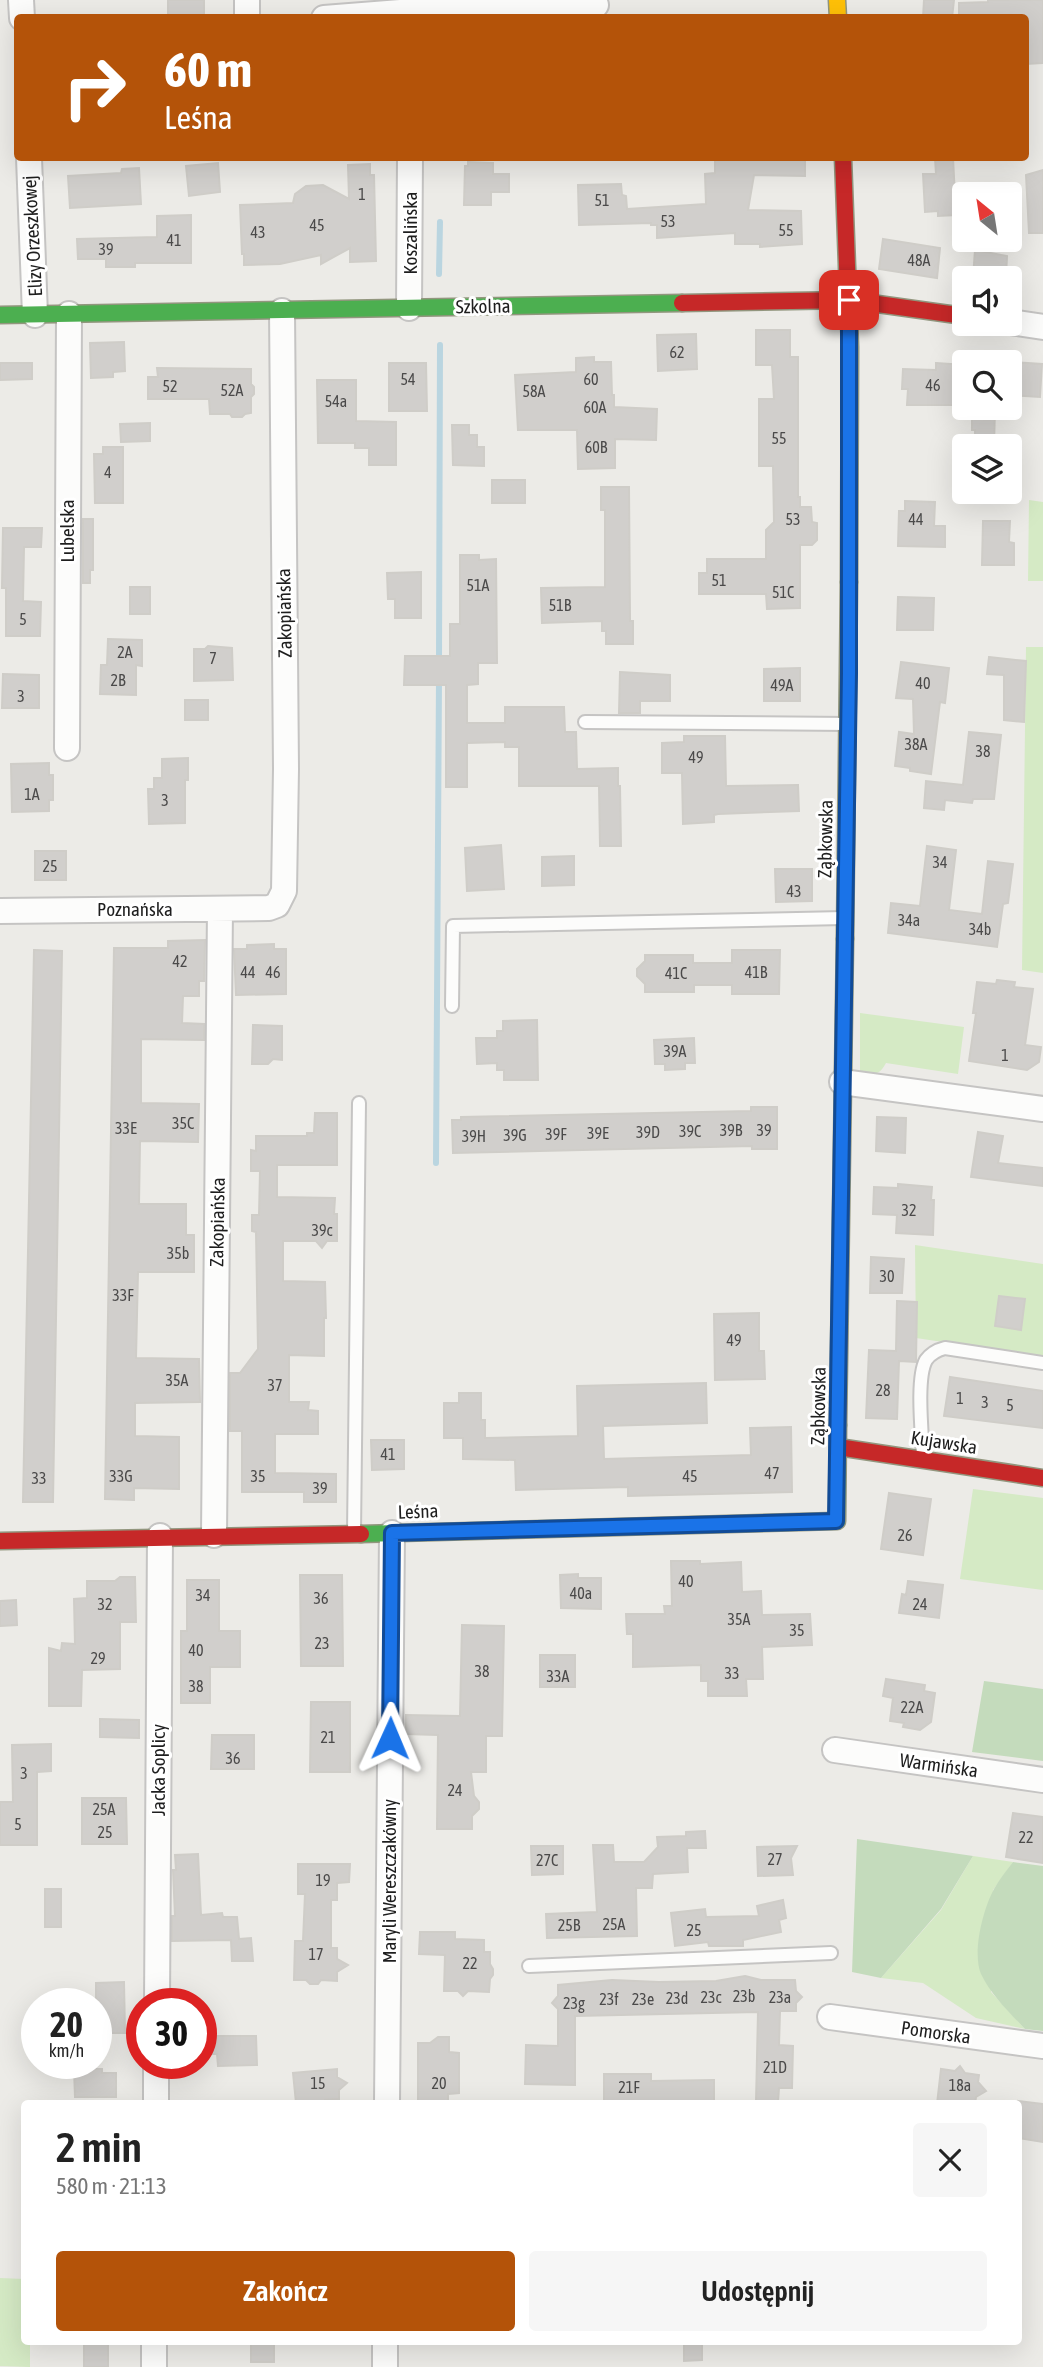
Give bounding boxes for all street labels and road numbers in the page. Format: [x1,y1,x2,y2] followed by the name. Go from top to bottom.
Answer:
[18,175,46,297] street label: Elizy Orzeszkowej
[399,192,421,274] street label: Koszalińska
[455,295,511,317] street label: Szkolna
[56,499,78,563] street label: Lubelska
[272,568,296,658] street label: Zakopiańska
[813,800,837,878] street label: Ząbkowska
[97,898,173,920] street label: Poznańska
[205,1177,229,1267] street label: Zakopiańska
[806,1367,830,1445] street label: Ząbkowska
[909,1426,979,1458] street label: Kujawska
[397,1499,439,1523] street label: Leśna
[147,1724,169,1816] street label: Jacka Soplicy
[898,1749,980,1781] street label: Warmińska
[378,1799,400,1963] street label: Maryli Wereszczakówny
[900,2016,972,2048] street label: Pomorska

